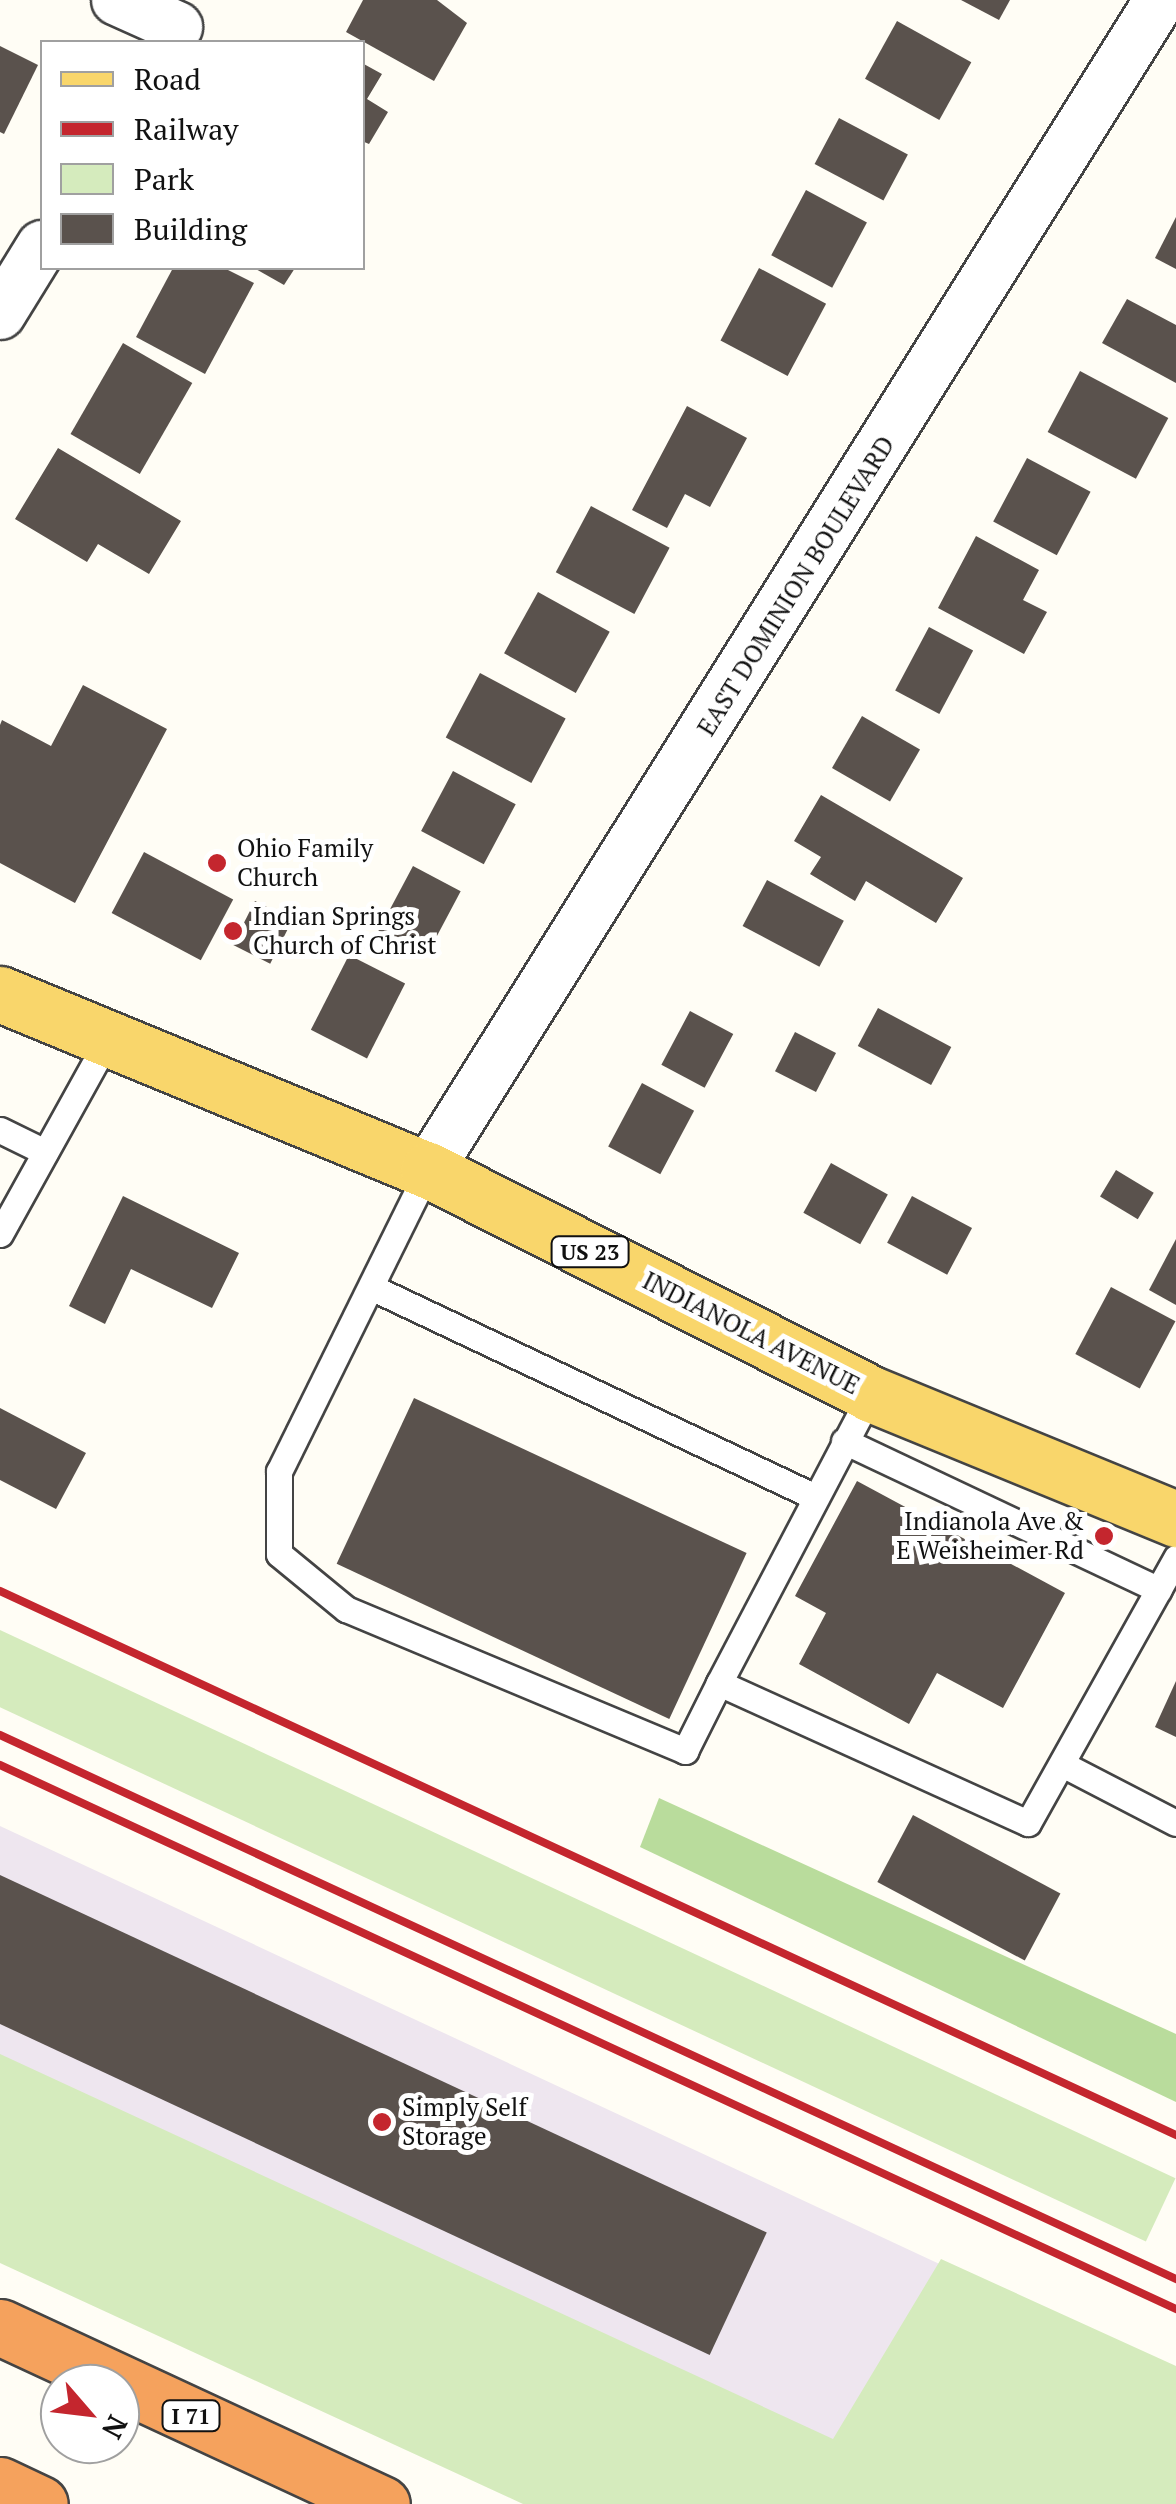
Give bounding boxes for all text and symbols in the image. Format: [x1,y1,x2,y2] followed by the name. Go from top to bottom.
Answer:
[40,40,365,270] legend
[134,59,201,99] text: Road
[134,109,238,149] text: Railway
[134,159,194,199] text: Park
[134,209,247,249] text: Building
[691,431,901,741] street label: EAST DOMINION BOULEVARD
[237,834,373,893] place label: Ohio Family Church
[206,852,228,874] marker: Ohio Family Church
[253,902,437,961] place label: Indian Springs Church of Christ
[222,920,244,942] marker: Indian Springs Church of Christ
[550,1235,630,1269] road number: US 23
[637,1265,865,1401] street label: INDIANOLA AVENUE
[896,1507,1084,1566] place label: Indianola Ave & E Weisheimer Rd
[1093,1525,1115,1547] marker: Indianola Ave & E Weisheimer Rd
[402,2093,527,2152] place label: Simply Self Storage
[371,2111,393,2133] marker: Simply Self Storage
[40,2364,140,2464] north arrow
[161,2399,221,2433] road number: I 71
[94,2409,136,2445] text: N

